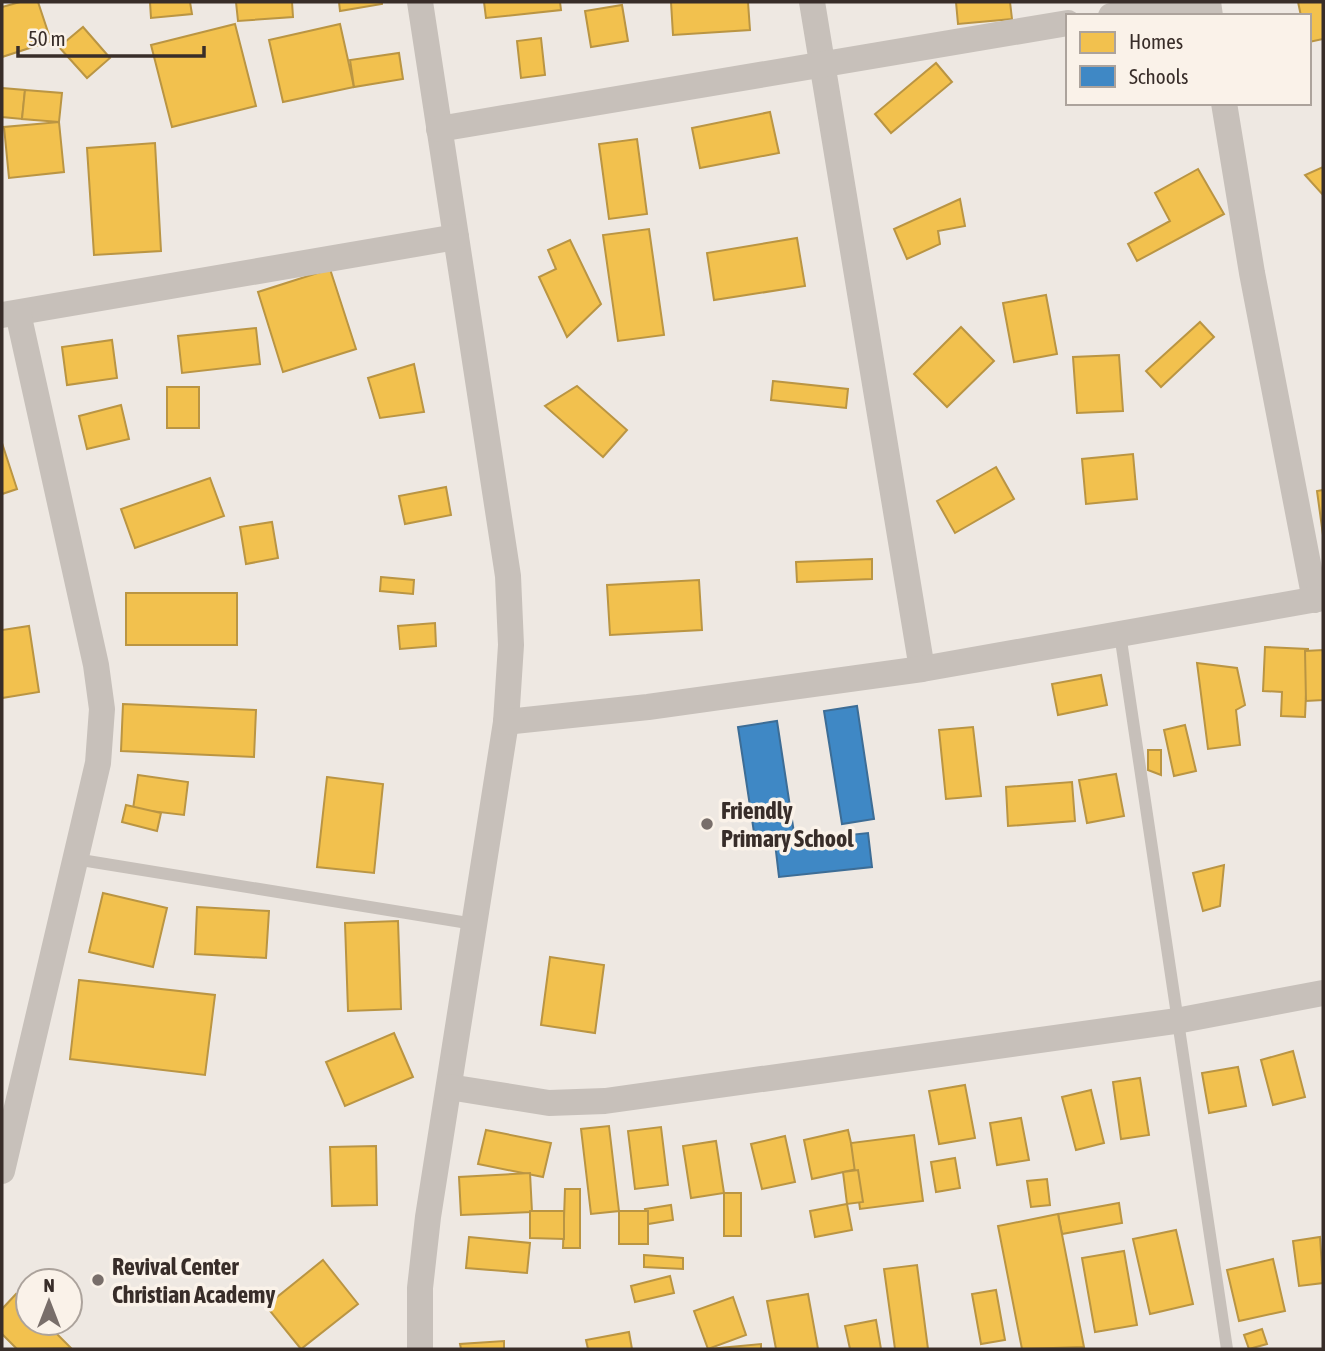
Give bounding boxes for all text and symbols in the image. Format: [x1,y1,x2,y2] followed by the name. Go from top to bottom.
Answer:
[18,14,203,58] scale bar
[1066,14,1311,105] legend
[28,26,66,50] text: 50 m
[1129,29,1183,53] text: Homes
[1129,64,1189,88] text: Schools
[721,797,854,852] place label: Friendly Primary School
[699,816,715,832] marker: Friendly Primary School
[112,1253,275,1308] place label: Revival Center Christian Academy
[14,1267,84,1337] north arrow
[90,1272,106,1288] marker: Revival Center Christian Academy
[43,1274,55,1296] text: N

